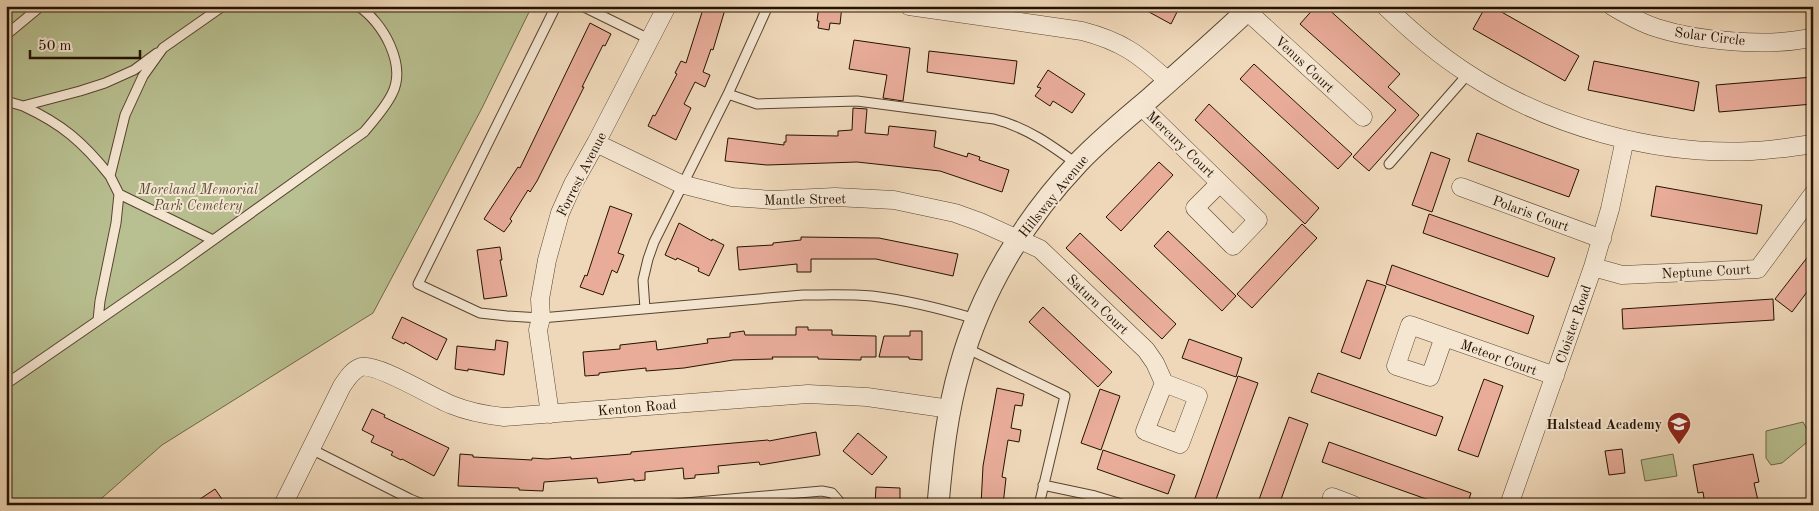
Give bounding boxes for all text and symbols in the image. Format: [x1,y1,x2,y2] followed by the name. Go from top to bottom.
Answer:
[1674,26,1746,48] street label: Solar Circle
[30,28,140,60] scale bar
[1272,34,1337,96] street label: Venus Court
[38,39,72,54] text: 50 m
[1143,109,1217,181] street label: Mercury Court
[555,130,609,219] street label: Forrest Avenue
[1016,153,1091,240] street label: Hillsway Avenue
[137,183,258,214] park label: Moreland Memorial Park Cemetery
[764,192,846,208] street label: Mantle Street
[1490,194,1571,234] street label: Polaris Court
[1661,263,1751,281] street label: Neptune Court
[1064,272,1131,337] street label: Saturn Court
[1554,283,1594,365] street label: Cloister Road
[1458,338,1539,378] street label: Meteor Court
[597,398,677,418] street label: Kenton Road
[1666,411,1692,445] school or university icon: Halstead Academy
[1546,418,1662,432] place label: Halstead Academy

